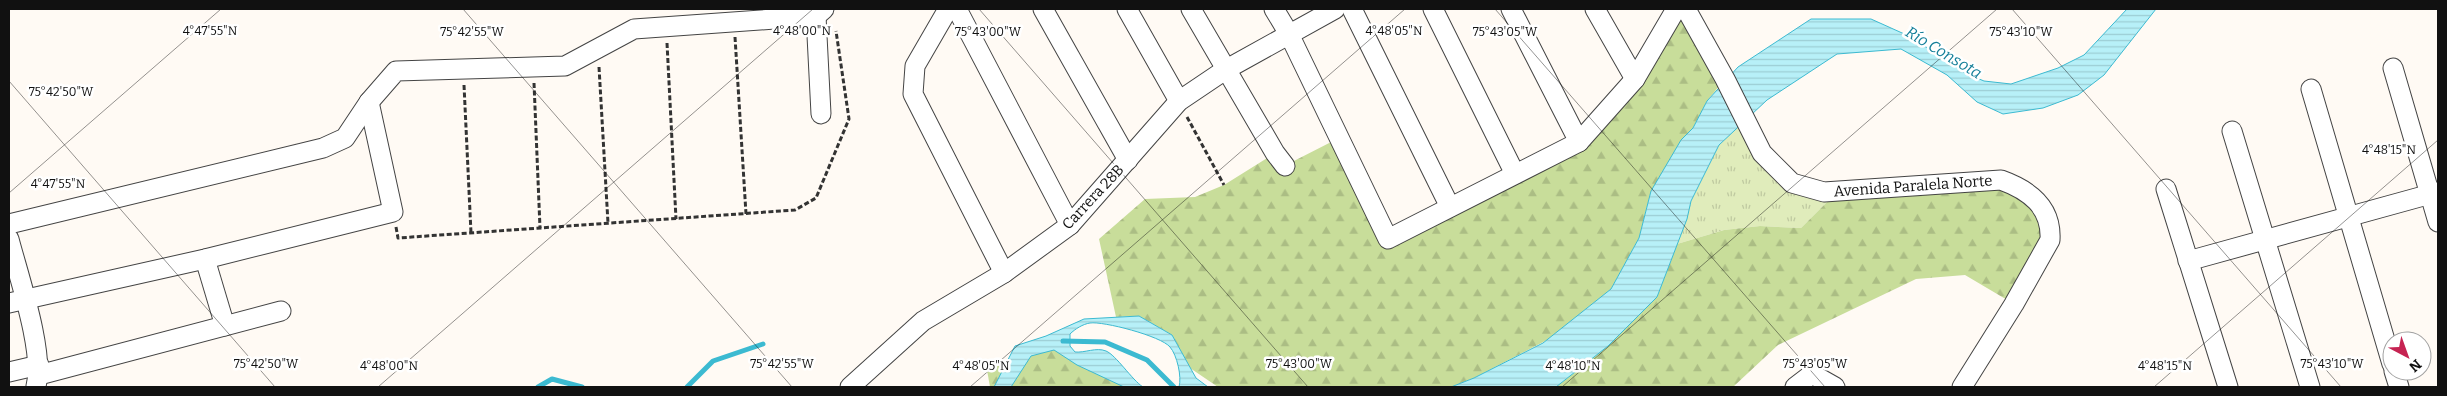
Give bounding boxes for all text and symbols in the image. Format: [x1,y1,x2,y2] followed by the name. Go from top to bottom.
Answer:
[1902,22,1985,83] water label: Río Consota
[183,24,238,38] text: 4°47'55"N
[773,24,832,38] text: 4°48'00"N
[1366,24,1423,38] text: 4°48'05"N
[440,25,504,39] text: 75°42'55"W
[955,25,1022,39] text: 75°43'00"W
[1473,25,1538,39] text: 75°43'05"W
[1989,25,2053,39] text: 75°43'10"W
[29,85,94,99] text: 75°42'50"W
[2362,143,2416,157] text: 4°48'15"N
[1058,161,1128,233] street label: Carrera 28B
[1833,171,1993,201] street label: Avenida Paralela Norte
[31,177,86,191] text: 4°47'55"N
[2382,331,2432,381] north arrow
[2405,355,2425,376] text: N
[234,357,299,371] text: 75°42'50"W
[750,357,814,371] text: 75°42'55"W
[1266,357,1333,371] text: 75°43'00"W
[1783,357,1848,371] text: 75°43'05"W
[2300,357,2364,371] text: 75°43'10"W
[360,359,419,373] text: 4°48'00"N
[953,359,1010,373] text: 4°48'05"N
[1545,359,1601,373] text: 4°48'10"N
[2138,359,2192,373] text: 4°48'15"N

